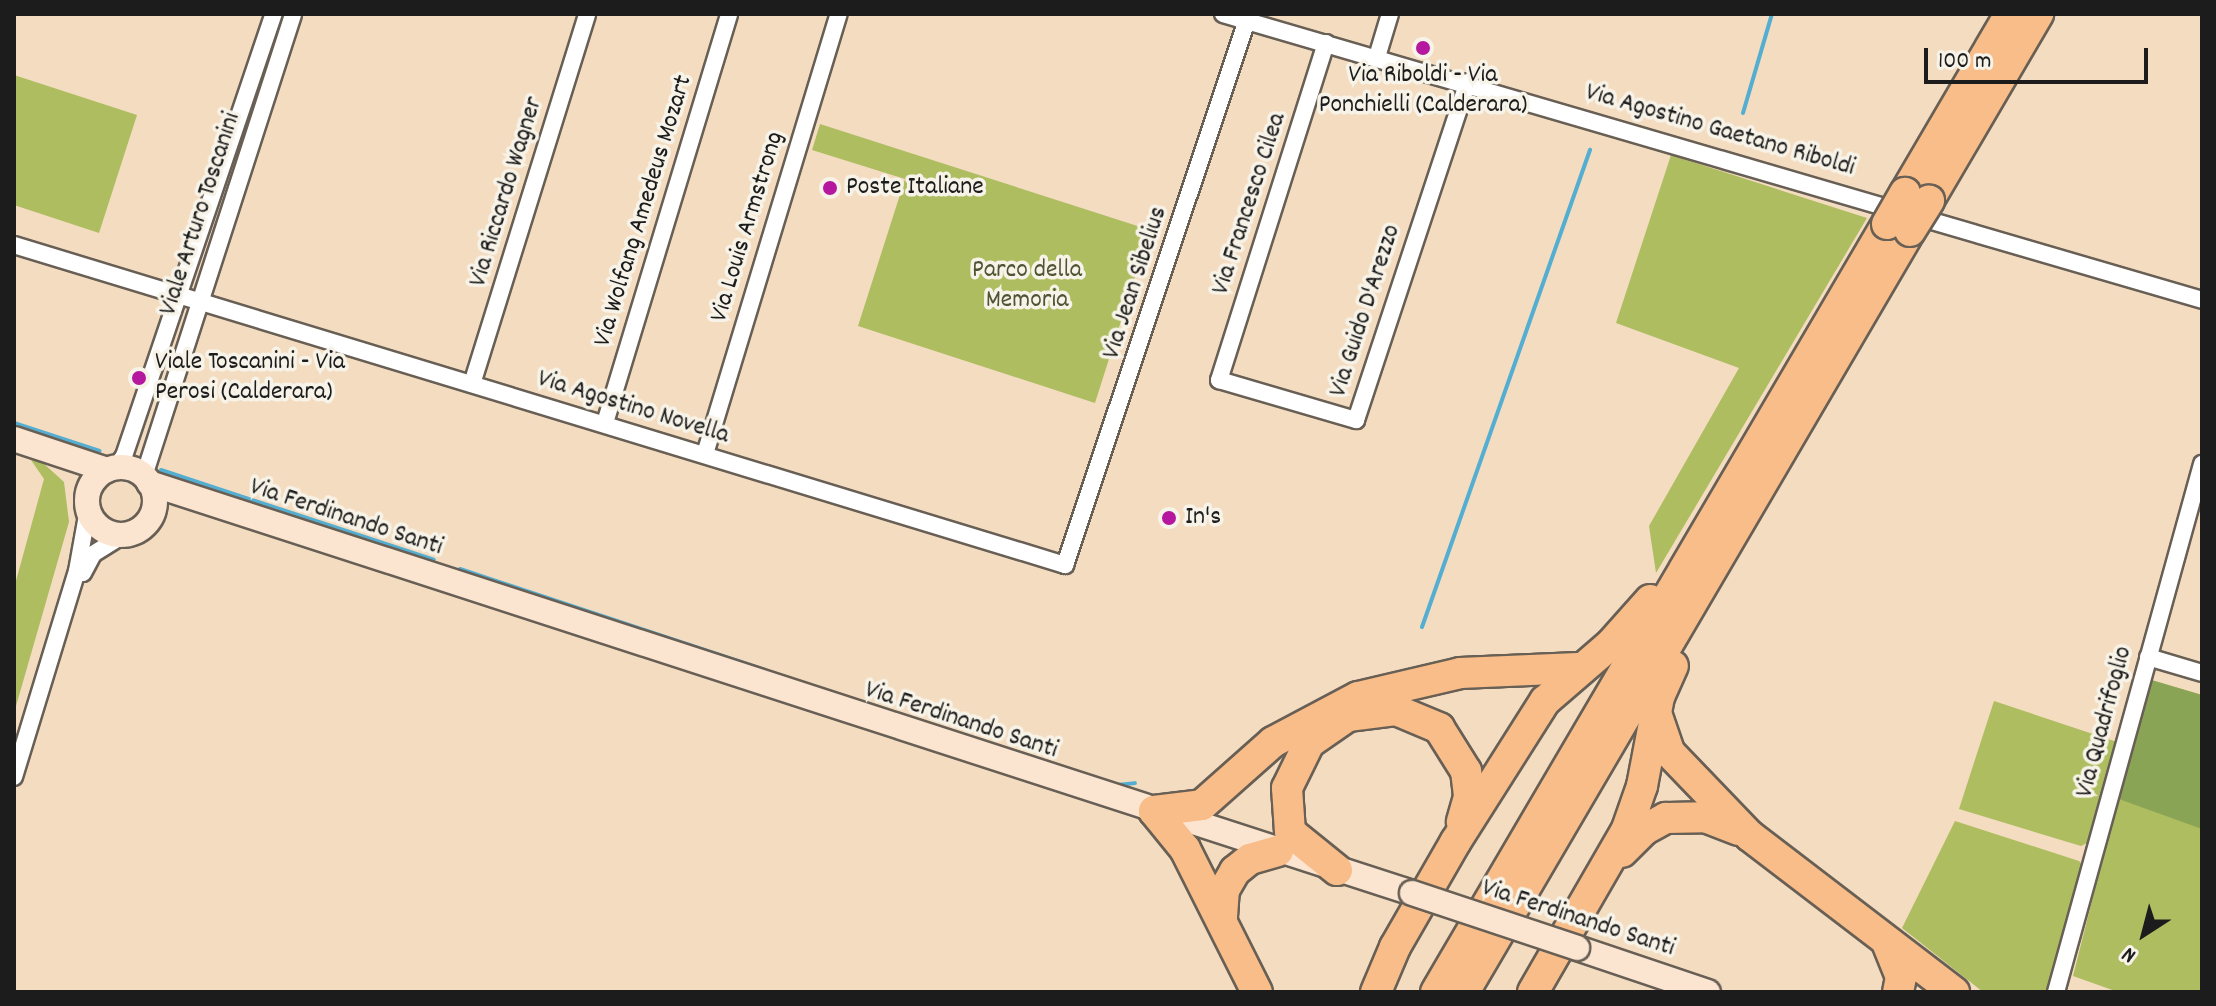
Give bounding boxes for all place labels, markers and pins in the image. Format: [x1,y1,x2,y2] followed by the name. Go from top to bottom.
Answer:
[1414,39,1432,57] marker: Via Riboldi - Via Ponchielli (Calderara)
[1319,60,1527,122] place label: Via Riboldi - Via Ponchielli (Calderara)
[846,172,984,204] place label: Poste Italiane
[821,179,839,197] marker: Poste Italiane
[155,347,345,408] place label: Viale Toscanini - Via Perosi (Calderara)
[130,369,148,387] marker: Viale Toscanini - Via Perosi (Calderara)
[1185,502,1221,534] place label: In's
[1160,509,1178,527] marker: In's

